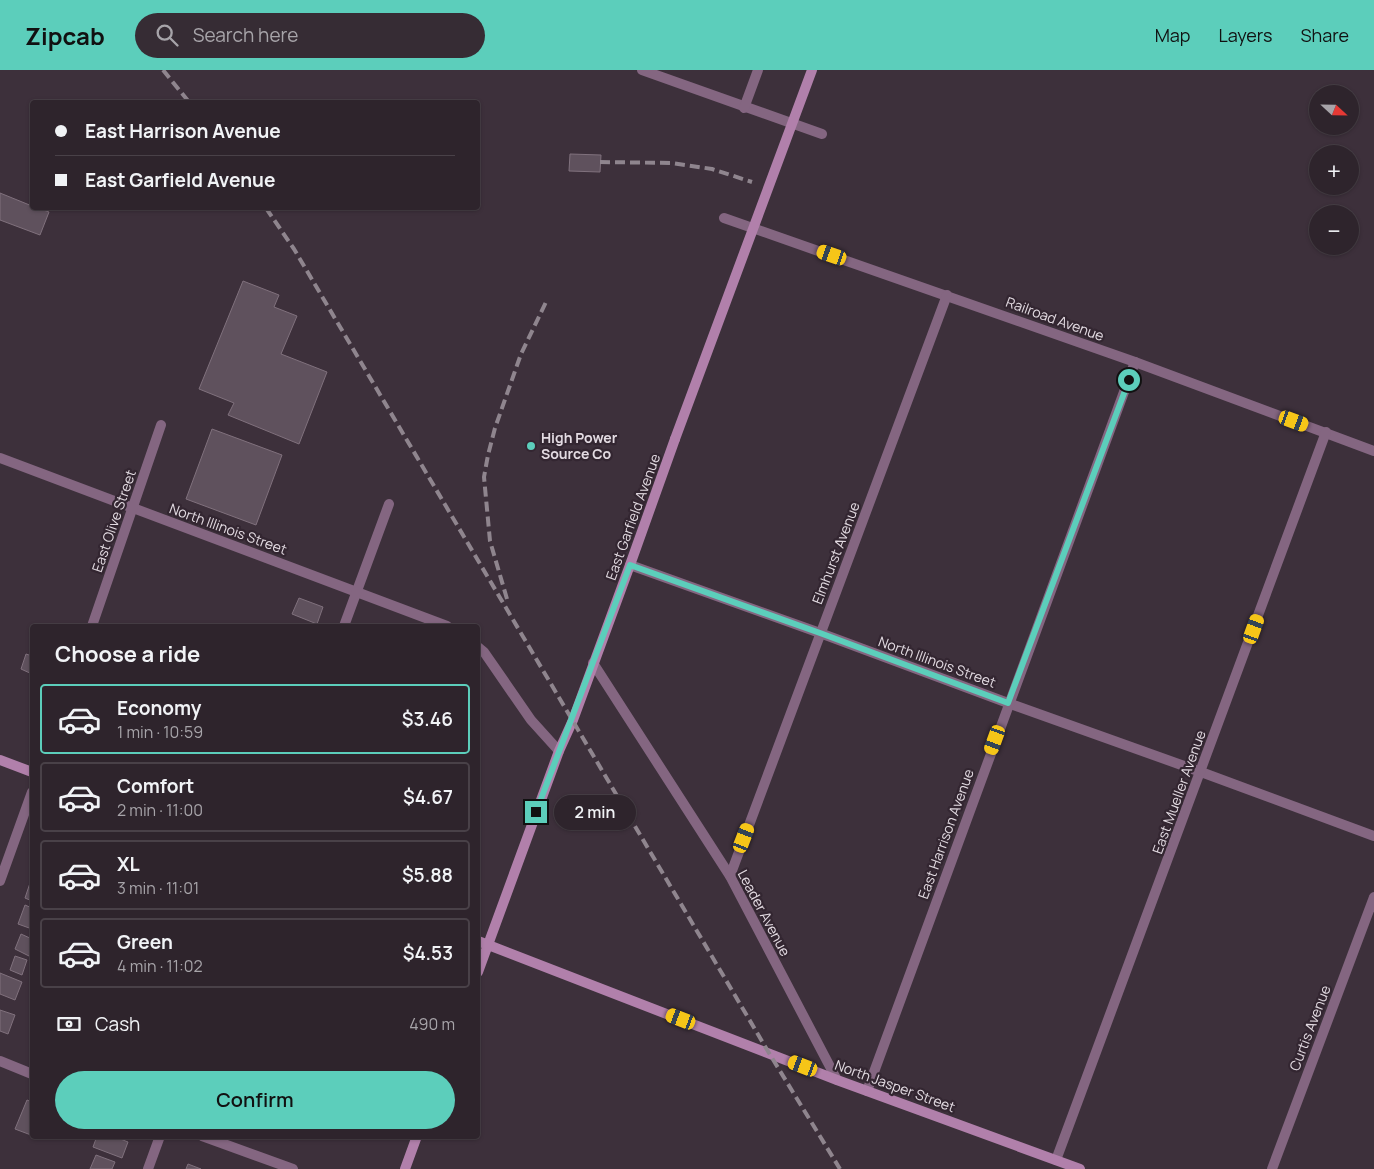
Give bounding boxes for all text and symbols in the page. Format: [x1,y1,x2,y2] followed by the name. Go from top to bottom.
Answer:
[135,13,485,58] search box
[25,19,105,52] text: Zipcab
[153,21,181,49] icon: search
[193,22,298,48] text: Search here
[1155,23,1190,47] text: Map
[1218,23,1272,47] text: Layers
[1300,23,1349,47] text: Share
[1309,85,1359,135] north arrow
[1309,85,1359,255] map controls
[85,118,281,144] text: East Harrison Avenue
[1309,145,1359,195] button: +
[85,167,275,193] text: East Garfield Avenue
[1309,205,1359,255] button: −
[815,243,848,267] car
[1003,292,1107,345] street label: Railroad Avenue
[1118,369,1140,391] route start
[1277,409,1310,433] car
[541,428,618,463] place label: High Power Source Co
[525,440,537,452] marker: High Power Source Co
[601,451,664,583] street label: East Garfield Avenue
[87,467,140,575] street label: East Olive Street
[167,498,290,559] street label: North Illinois Street
[807,499,864,607] street label: Elmhurst Avenue
[1241,612,1266,646] car
[876,631,999,692] street label: North Illinois Street
[55,639,200,669] text: Choose a ride
[117,695,201,721] text: Economy
[57,697,102,742] icon: car
[402,706,453,732] text: $3.46
[117,721,203,743] text: 1 min · 10:59
[982,723,1007,757] car
[1147,727,1210,856] street label: East Mueller Avenue
[913,766,978,901] street label: East Harrison Avenue
[117,773,194,799] text: Comfort
[57,775,102,820] icon: car
[403,784,453,810] text: $4.67
[554,794,636,830] callout: 2 min
[117,799,203,821] text: 2 min · 11:00
[525,801,547,823] route end
[575,801,615,823] text: 2 min
[731,821,756,855] car
[117,851,140,877] text: XL
[57,853,102,898] icon: car
[402,862,453,888] text: $5.88
[734,866,795,959] street label: Leader Avenue
[117,877,199,899] text: 3 min · 11:01
[117,929,173,955] text: Green
[57,931,102,976] icon: car
[403,940,453,966] text: $4.53
[117,955,203,977] text: 4 min · 11:02
[1284,982,1335,1073] street label: Curtis Avenue
[664,1007,697,1031] car
[55,1010,83,1038] icon: cash
[95,1011,140,1037] text: Cash
[409,1013,455,1035] text: 490 m
[786,1054,819,1078] car
[832,1055,958,1116] street label: North Jasper Street
[55,1071,455,1129] button: Confirm

